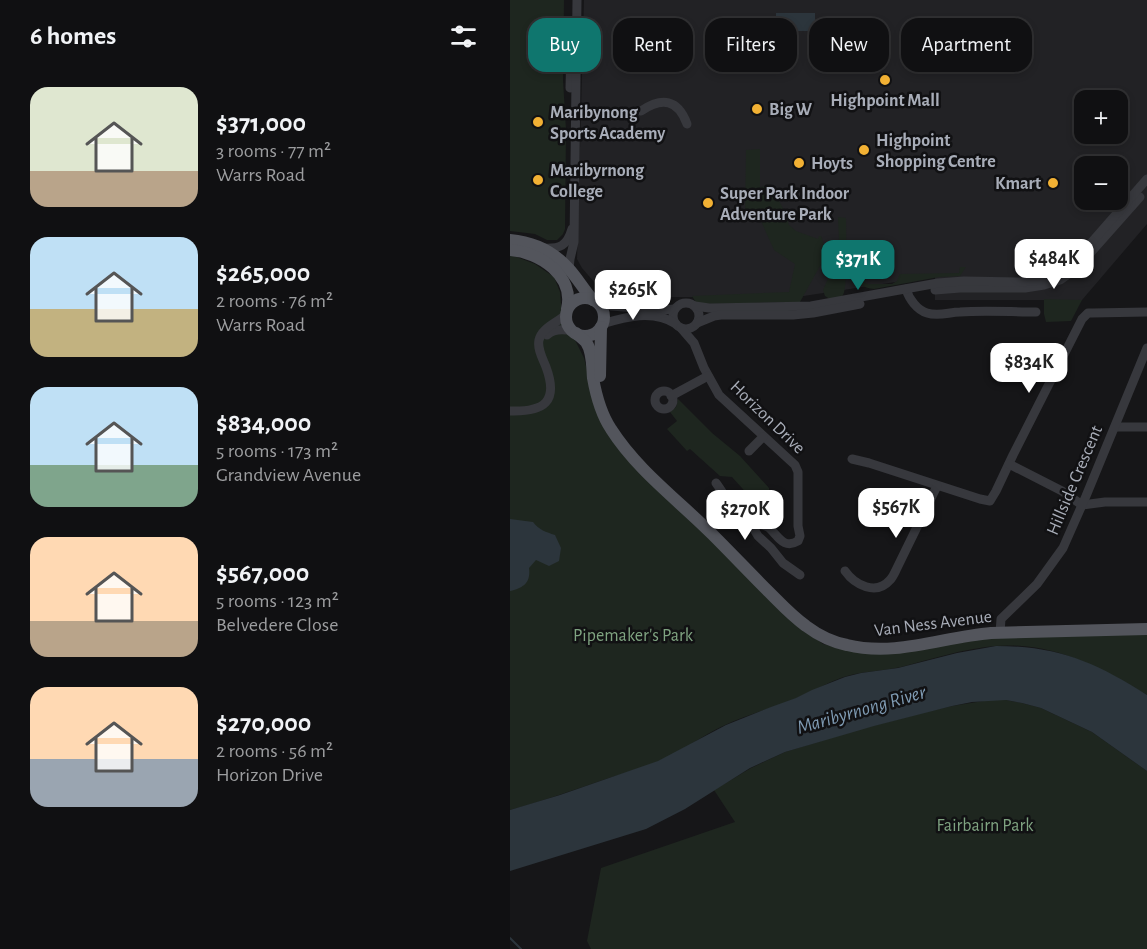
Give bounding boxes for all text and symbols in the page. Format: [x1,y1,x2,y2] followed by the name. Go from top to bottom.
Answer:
[528,18,601,72] chip: Buy
[613,18,693,72] chip: Rent
[705,18,797,72] chip: Filters
[809,18,889,72] chip: New
[901,18,1032,72] chip: Apartment
[447,20,480,53] icon: filters
[30,23,116,49] text: 6 homes
[878,73,892,87] marker: Highpoint Mall
[1074,90,1128,210] map controls
[1074,90,1128,144] button: +
[830,92,940,110] place label: Highpoint Mall
[769,101,813,119] place label: Big W
[750,102,764,116] marker: Big W
[550,104,666,143] place label: Maribynong Sports Academy
[216,110,306,136] text: $371,000
[78,111,150,183] icon: home
[531,115,545,129] marker: Maribynong Sports Academy
[876,132,996,171] place label: Highpoint Shopping Centre
[216,141,331,161] text: 3 rooms · 77 m²
[857,143,871,157] marker: Highpoint Shopping Centre
[811,155,853,173] place label: Hoyts
[792,156,806,170] marker: Hoyts
[1074,156,1128,210] button: −
[550,162,645,201] place label: Maribyrnong College
[216,165,305,185] text: Warrs Road
[531,173,545,187] marker: Maribyrnong College
[995,175,1041,193] place label: Kmart
[1046,176,1060,190] marker: Kmart
[720,185,850,224] place label: Super Park Indoor Adventure Park
[701,196,715,210] marker: Super Park Indoor Adventure Park
[1012,239,1096,290] pin: $484K
[816,240,900,291] pin: $371K
[1029,248,1079,268] text: $484K
[835,249,881,269] text: $371K
[216,260,310,286] text: $265,000
[78,261,150,333] icon: home
[591,270,675,321] pin: $265K
[609,279,657,299] text: $265K
[216,291,333,311] text: 2 rooms · 76 m²
[216,315,305,335] text: Warrs Road
[987,343,1071,394] pin: $834K
[1004,352,1054,372] text: $834K
[726,378,808,458] street label: Horizon Drive
[216,410,311,436] text: $834,000
[78,411,150,483] icon: home
[1044,423,1106,538] street label: Hillside Crescent
[216,441,338,461] text: 5 rooms · 173 m²
[216,465,361,485] text: Grandview Avenue
[854,488,938,539] pin: $567K
[703,490,787,541] pin: $270K
[872,497,920,517] text: $567K
[720,499,770,519] text: $270K
[216,560,309,586] text: $567,000
[78,561,150,633] icon: home
[216,591,339,611] text: 5 rooms · 123 m²
[873,608,993,640] street label: Van Ness Avenue
[216,615,338,635] text: Belvedere Close
[573,627,694,645] park label: Pipemaker's Park
[795,682,928,738] water label: Maribyrnong River
[216,710,311,736] text: $270,000
[78,711,150,783] icon: home
[216,741,333,761] text: 2 rooms · 56 m²
[216,765,323,785] text: Horizon Drive
[937,817,1034,835] park label: Fairbairn Park

